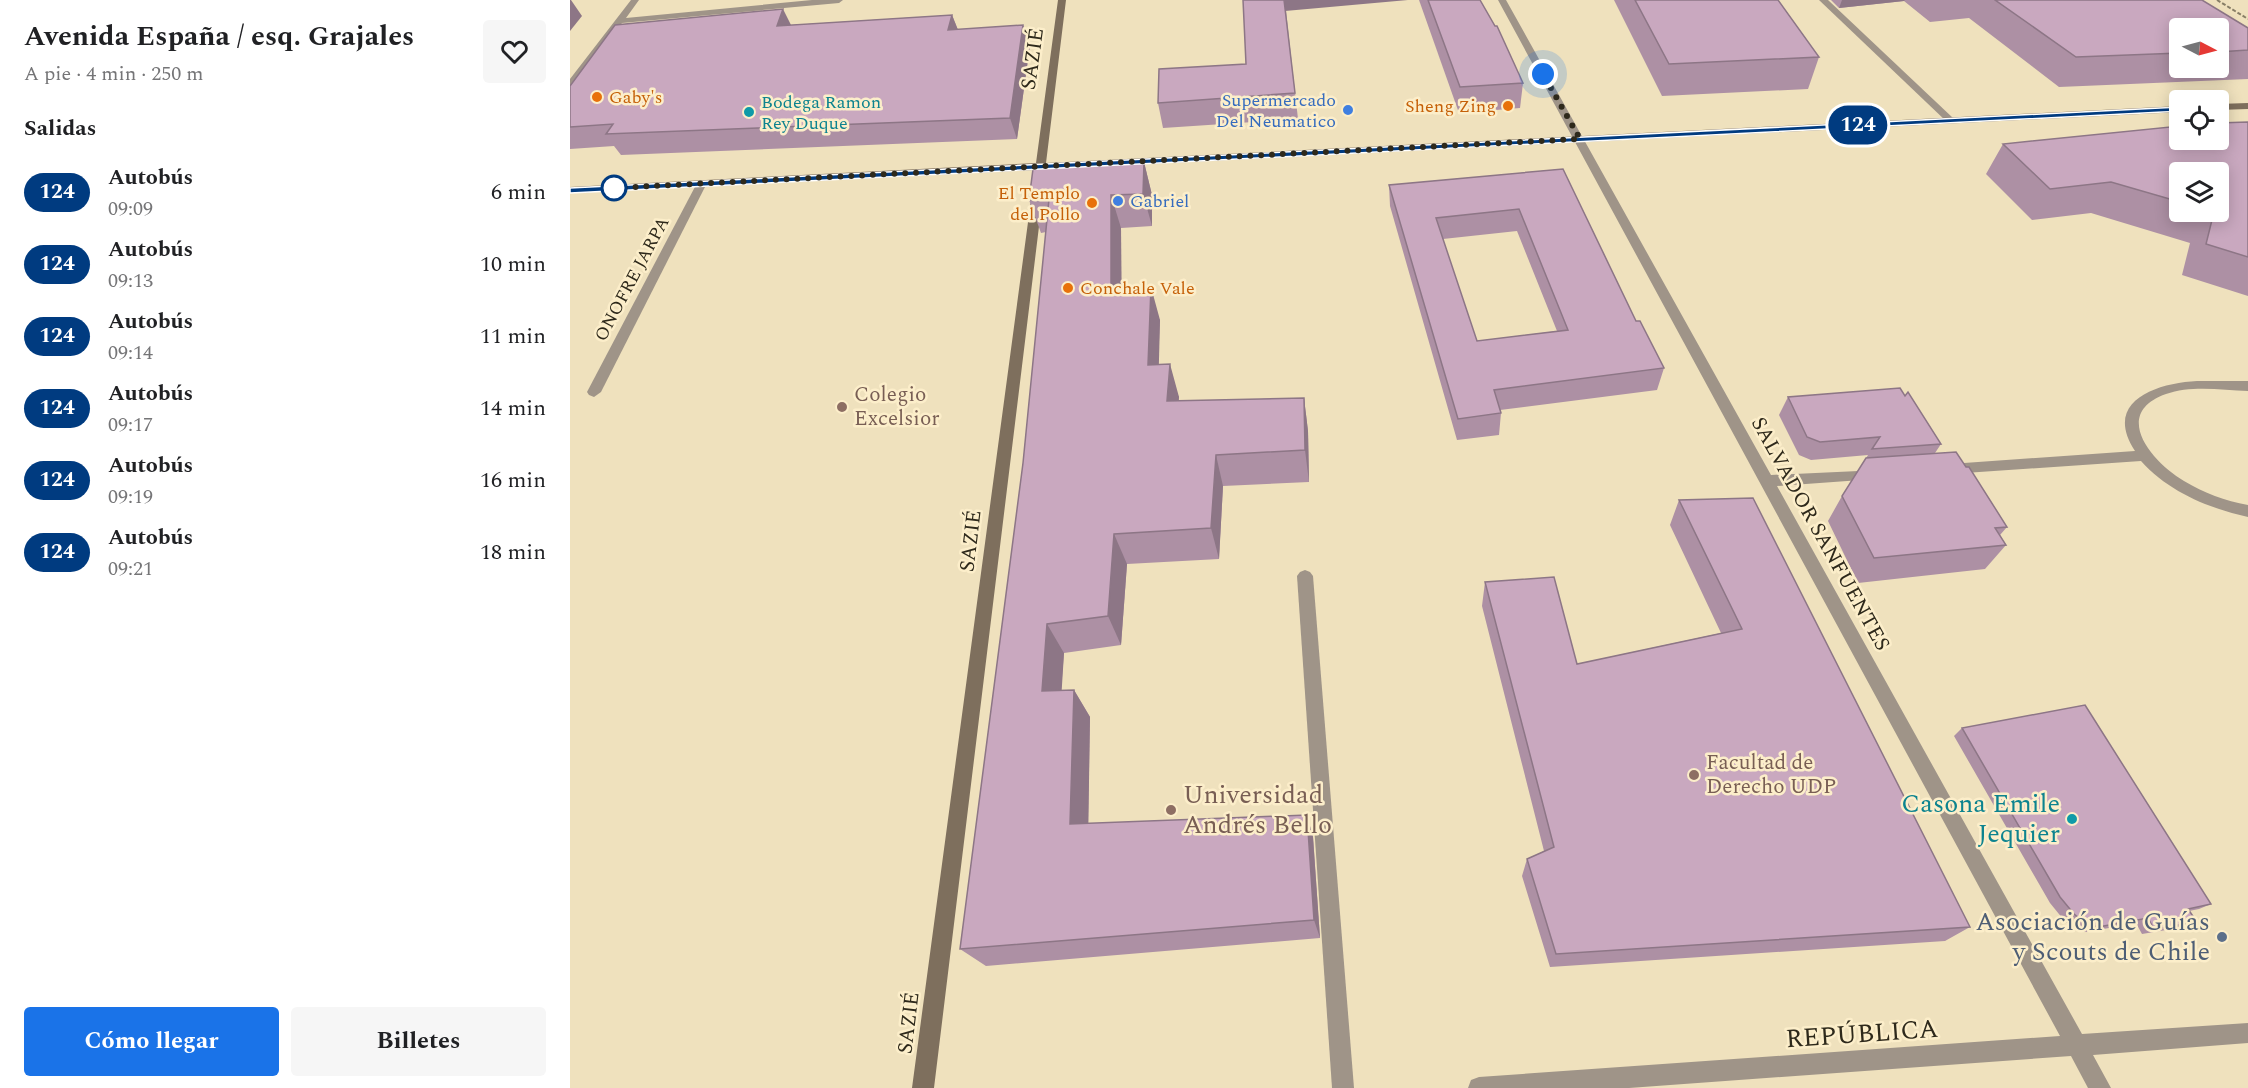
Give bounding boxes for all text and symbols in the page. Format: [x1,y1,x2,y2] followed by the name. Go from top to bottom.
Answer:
[24,15,414,58] text: Avenida España / esq. Grajales
[2169,18,2229,78] north arrow
[2169,18,2229,222] map controls
[483,20,546,83] button: heart
[1013,26,1053,92] street label: SAZIÉ
[24,59,203,89] text: A pie · 4 min · 250 m
[1528,59,1558,89] your location
[609,84,663,111] place label: Gaby's
[1216,87,1336,135] place label: Supermercado Del Neumatico
[761,89,881,137] place label: Bodega Ramon Rey Duque
[590,90,604,104] marker: Gaby's
[2169,90,2229,150] button: locate
[1405,93,1496,120] place label: Sheng Zing
[1501,99,1515,113] marker: Sheng Zing
[1341,103,1355,117] marker: Supermercado Del Neumatico
[742,105,756,119] marker: Bodega Ramon Rey Duque
[1824,106,1892,144] line badge: 124
[1840,109,1876,141] text: 124
[24,112,96,145] text: Salidas
[108,161,193,194] text: Autobús
[2169,162,2229,222] button: layers
[601,175,627,201] unlabelled marker
[39,176,75,208] text: 124
[491,176,546,209] text: 6 min
[998,180,1080,228] place label: El Templo del Pollo
[1130,188,1189,215] place label: Gabriel
[108,194,153,224] text: 09:09
[1111,194,1125,208] marker: Gabriel
[1085,196,1099,210] marker: El Templo del Pollo
[588,212,676,346] street label: ONOFRE JARPA
[108,233,193,266] text: Autobús
[39,248,75,280] text: 124
[480,248,546,281] text: 10 min
[108,266,153,296] text: 09:13
[1080,275,1195,302] place label: Conchale Vale
[1061,281,1075,295] marker: Conchale Vale
[108,305,193,338] text: Autobús
[39,320,75,352] text: 124
[480,320,546,353] text: 11 min
[108,338,153,368] text: 09:14
[108,377,193,410] text: Autobús
[854,379,940,435] place label: Colegio Excelsior
[39,392,75,424] text: 124
[480,392,546,425] text: 14 min
[835,400,849,414] marker: Colegio Excelsior
[108,410,153,440] text: 09:17
[1742,411,1898,657] street label: SALVADOR SANFUENTES
[108,449,193,482] text: Autobús
[39,464,75,496] text: 124
[480,464,546,497] text: 16 min
[108,482,153,512] text: 09:19
[951,508,991,574] street label: SAZIÉ
[108,521,193,554] text: Autobús
[39,536,75,568] text: 124
[480,536,546,569] text: 18 min
[108,554,153,584] text: 09:21
[1706,747,1836,803] place label: Facultad de Derecho UDP
[1687,768,1701,782] marker: Facultad de Derecho UDP
[1183,775,1332,845] place label: Universidad Andrés Bello
[1901,784,2060,854] place label: Casona Emile Jequier
[1164,803,1178,817] marker: Universidad Andrés Bello
[2065,812,2079,826] marker: Casona Emile Jequier
[1976,902,2210,972] place label: Asociación de Guías y Scouts de Chile
[2215,930,2229,944] marker: Asociación de Guías y Scouts de Chile
[889,990,929,1056] street label: SAZIÉ
[24,1007,279,1076] button: Cómo llegar
[291,1007,546,1076] button: Billetes
[1784,1009,1940,1059] street label: REPÚBLICA

